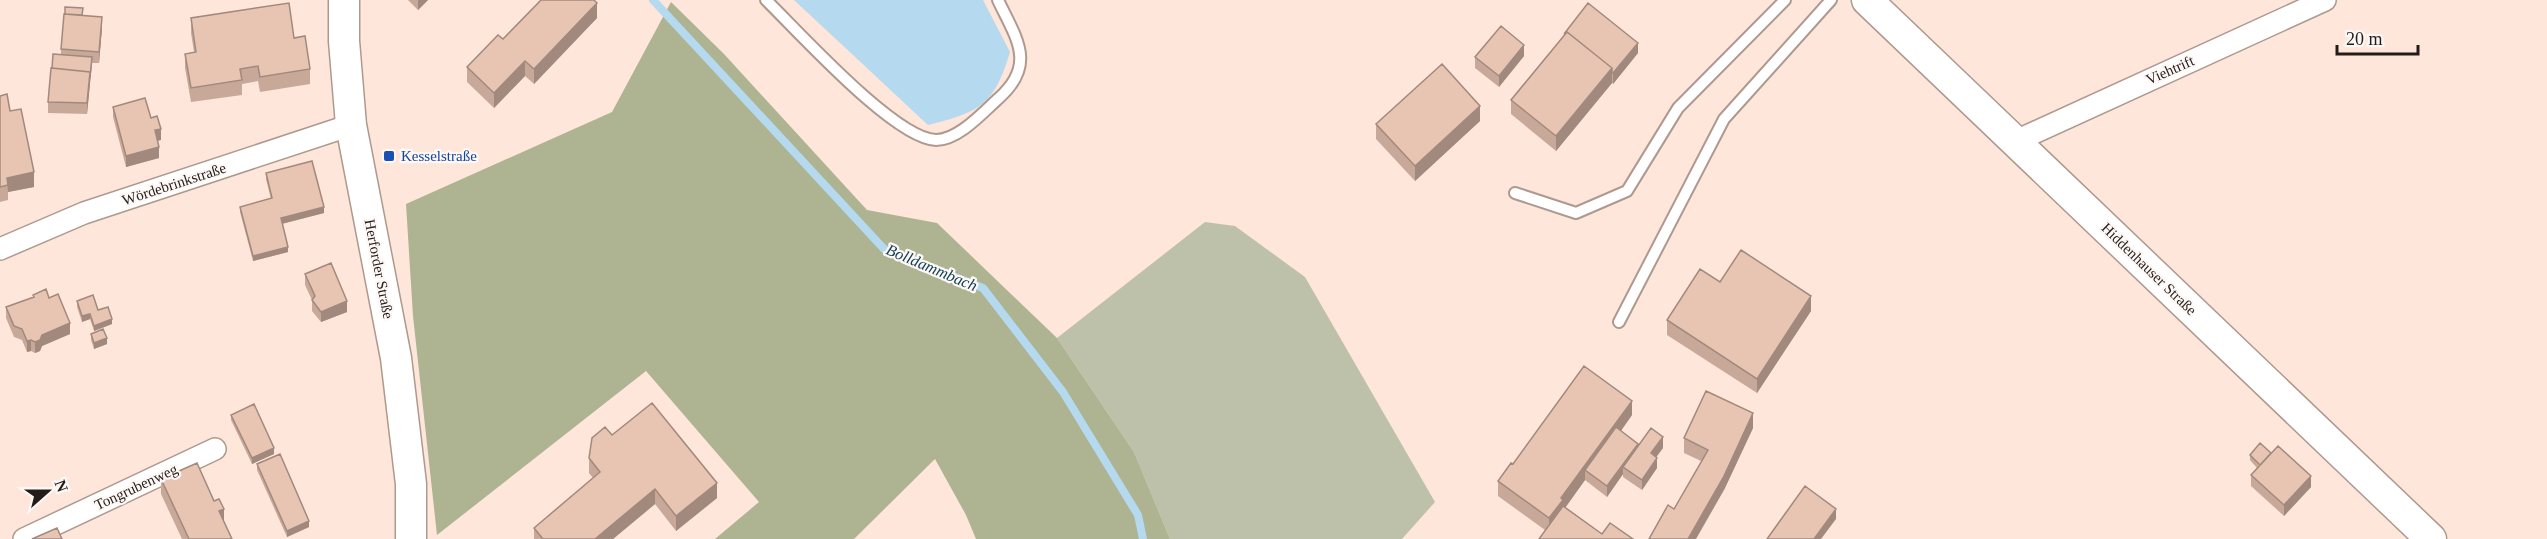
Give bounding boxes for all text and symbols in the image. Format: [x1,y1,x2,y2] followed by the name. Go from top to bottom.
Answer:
[2337,18,2418,56] scale bar
[2346,29,2383,49] text: 20 m
[2144,52,2197,88] street label: Viehtrift
[401,148,477,164] place label: Kesselstraße
[382,149,396,163] marker: Kesselstraße
[120,160,228,208] street label: Wördebrinkstraße
[361,218,397,321] street label: Herforder Straße
[2098,220,2200,319] street label: Hiddenhauser Straße
[884,241,980,294] water label: Bolldammbach
[18,461,78,521] north arrow
[92,461,181,513] street label: Tongrubenweg
[52,477,72,495] text: N

